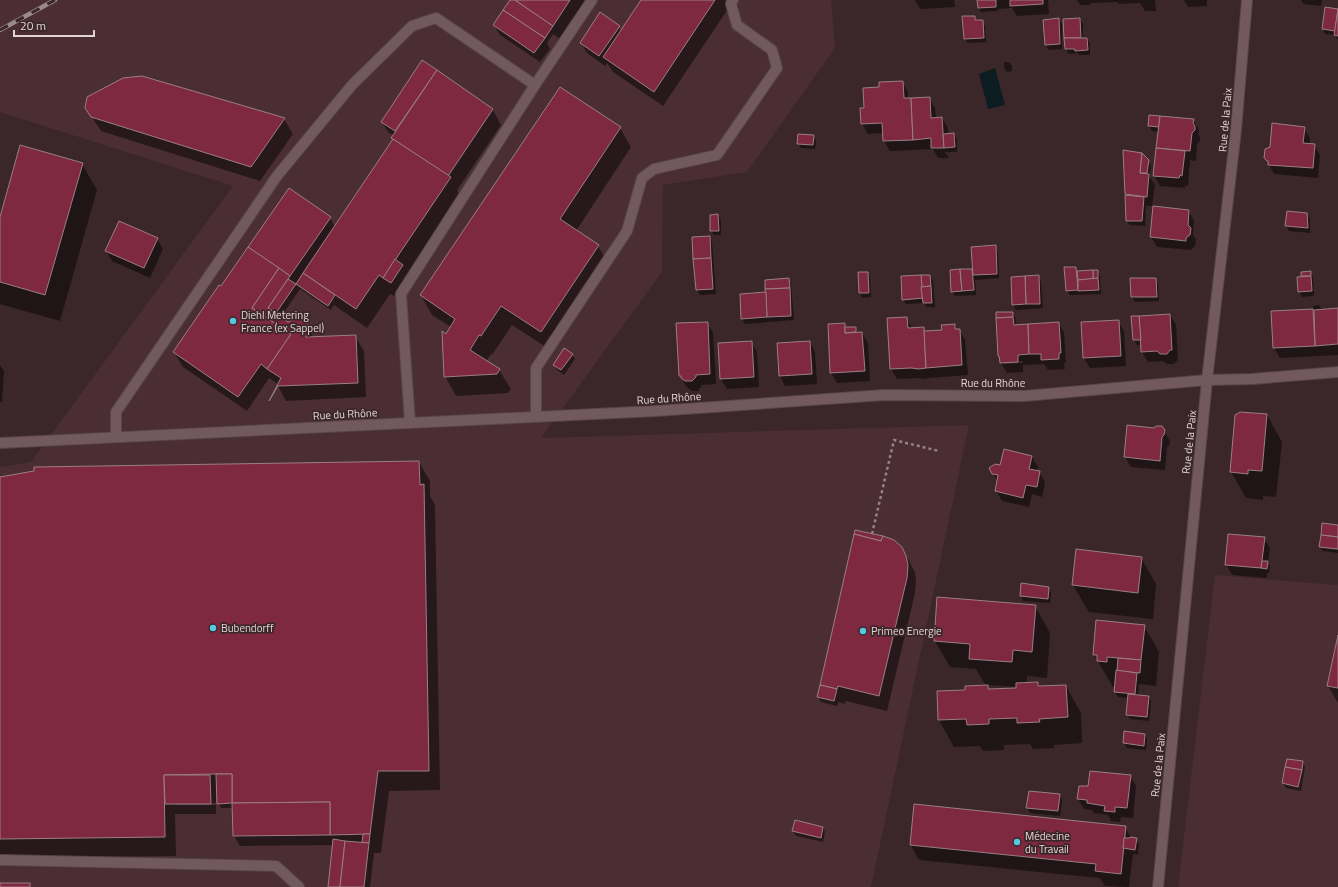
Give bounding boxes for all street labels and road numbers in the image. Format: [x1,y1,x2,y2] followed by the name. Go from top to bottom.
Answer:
[1214,87,1236,153] street label: Rue de la Paix
[961,375,1026,391] street label: Rue du Rhône
[636,388,702,408] street label: Rue du Rhône
[312,404,378,424] street label: Rue du Rhône
[1178,409,1200,475] street label: Rue de la Paix
[1147,732,1169,798] street label: Rue de la Paix

